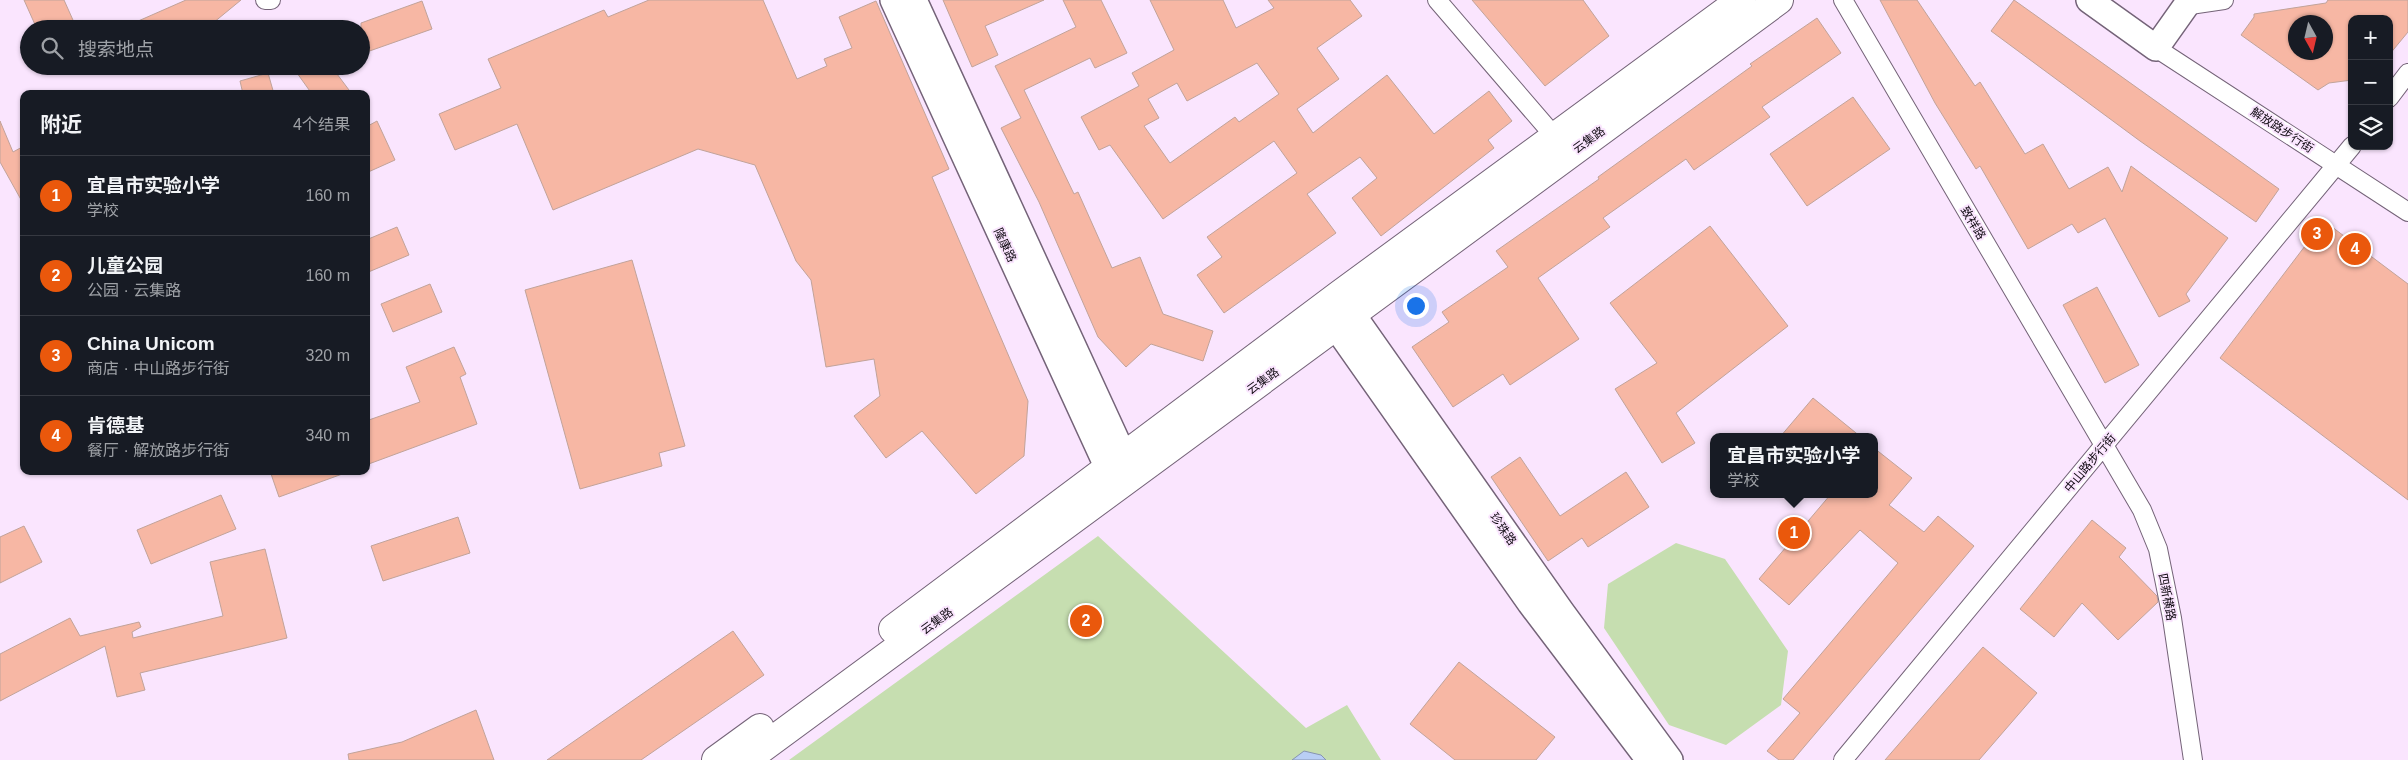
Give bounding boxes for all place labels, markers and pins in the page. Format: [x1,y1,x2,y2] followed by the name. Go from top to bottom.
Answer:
[2301,215,2333,253] pin: 3
[2339,230,2371,268] pin: 4
[1778,514,1810,552] pin: 1
[1070,602,1102,640] pin: 2

